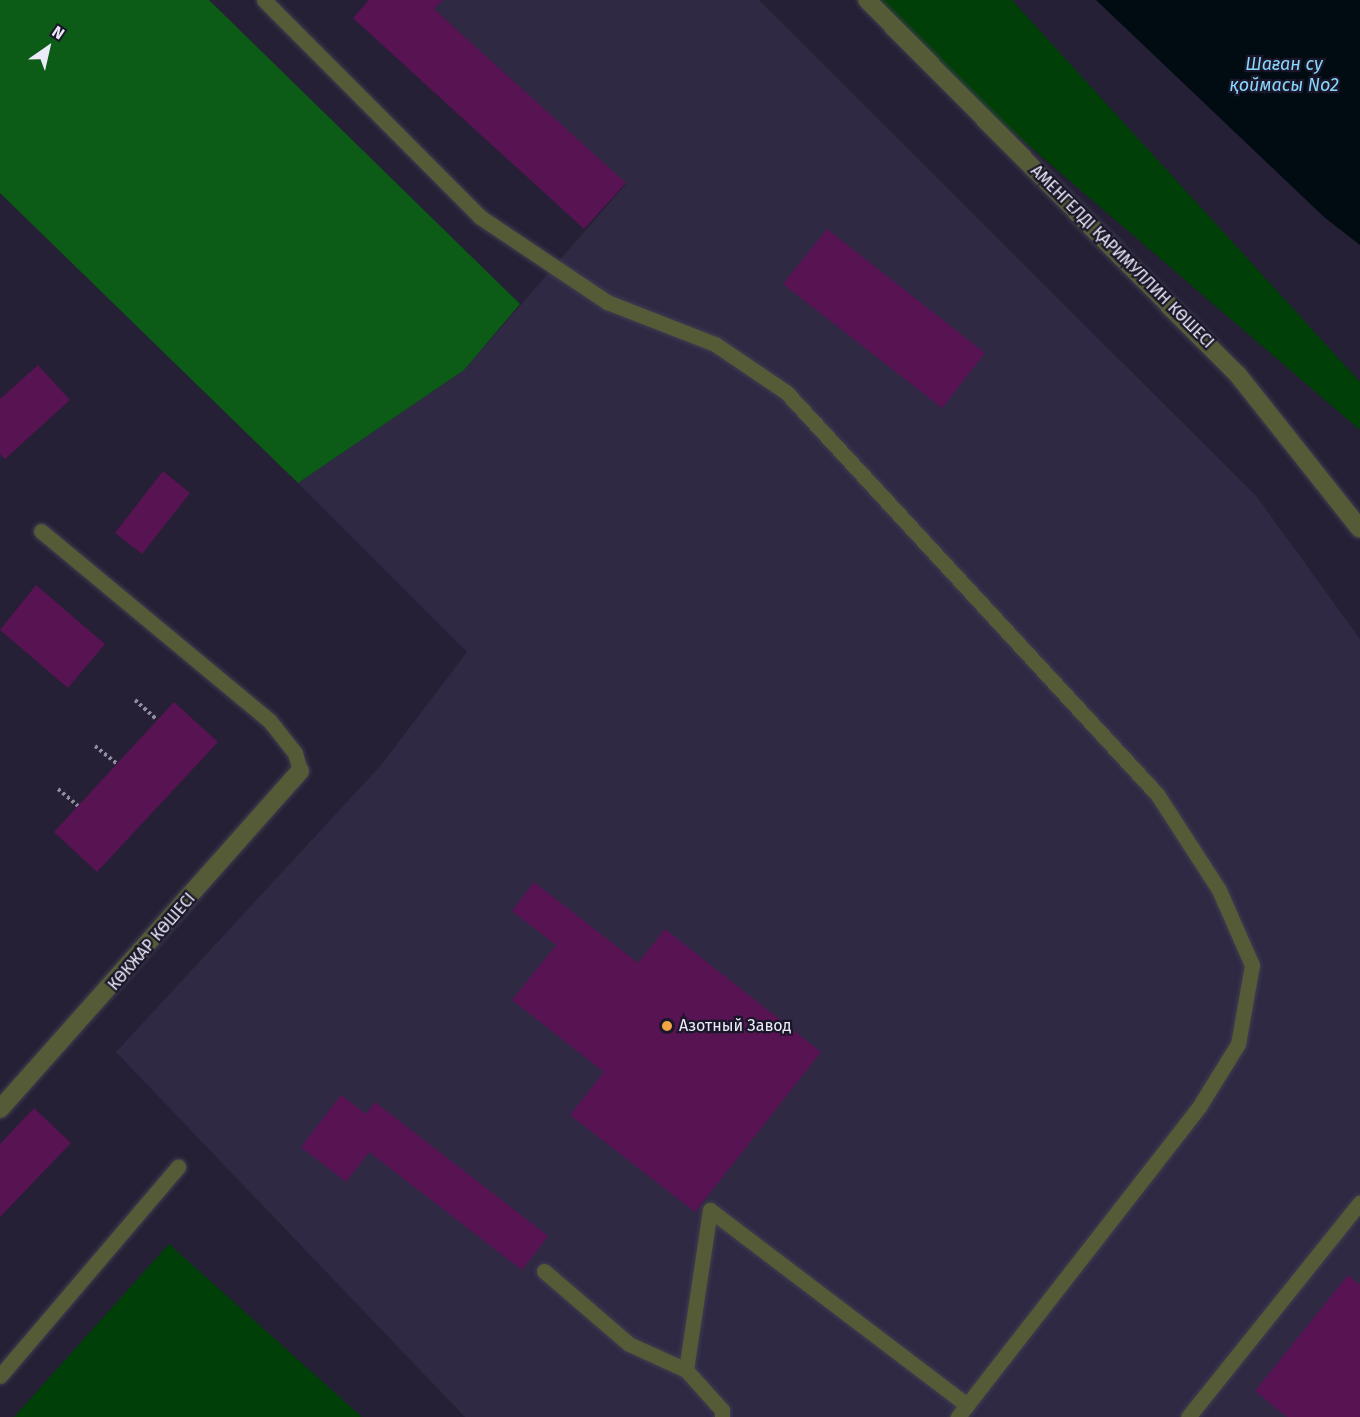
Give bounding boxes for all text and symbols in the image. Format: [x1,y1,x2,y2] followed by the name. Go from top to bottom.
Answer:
[18,18,78,78] north arrow
[49,22,68,44] text: N
[1229,54,1339,97] water label: Шаған су қоймасы No2
[1027,162,1217,352] street label: АМЕНГЕЛДІ ҚАРИМУЛЛИН КӨШЕСІ
[105,889,199,995] street label: КӨКЖАР КӨШЕСІ
[679,1016,791,1036] place label: Азотный Завод
[660,1019,674,1033] marker: Азотный Завод

